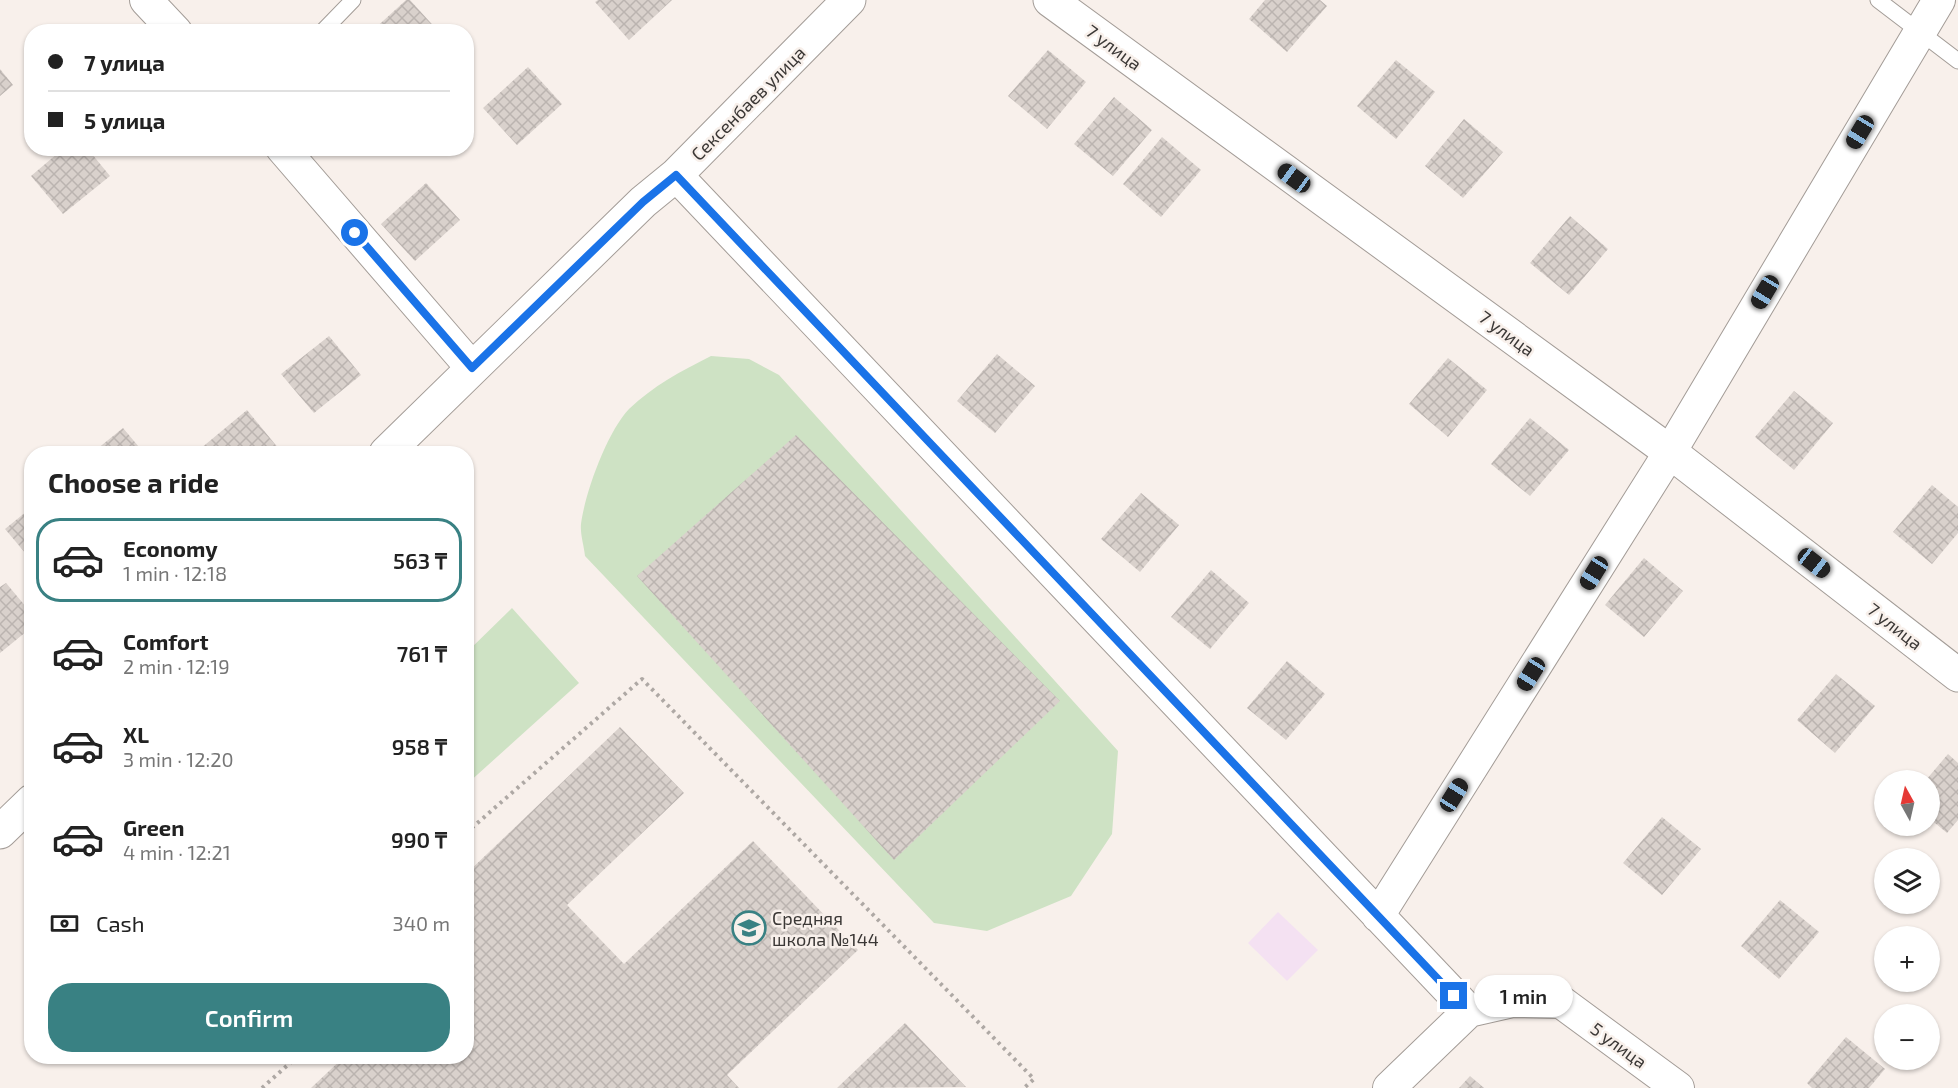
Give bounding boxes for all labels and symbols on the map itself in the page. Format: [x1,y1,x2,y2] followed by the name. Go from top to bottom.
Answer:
[1082,19,1146,75] street label: 7 улица
[686,41,810,165] street label: Сексенбаев улица
[1843,112,1877,152] car
[1274,160,1314,196] car
[341,219,368,246] route start
[1748,272,1782,312] car
[1475,305,1539,361] street label: 7 улица
[1794,545,1834,581] car
[1577,553,1611,593] car
[1863,598,1927,654] street label: 7 улица
[1514,654,1548,694] car
[1874,770,1940,836] north arrow
[1437,775,1471,815] car
[772,907,879,950] place label: Средняя школа №144
[731,910,767,946] school or university icon: Средняя школа №144
[1475,975,1574,1017] callout: 1 min
[1440,982,1467,1009] route end
[1587,1017,1651,1073] street label: 5 улица

